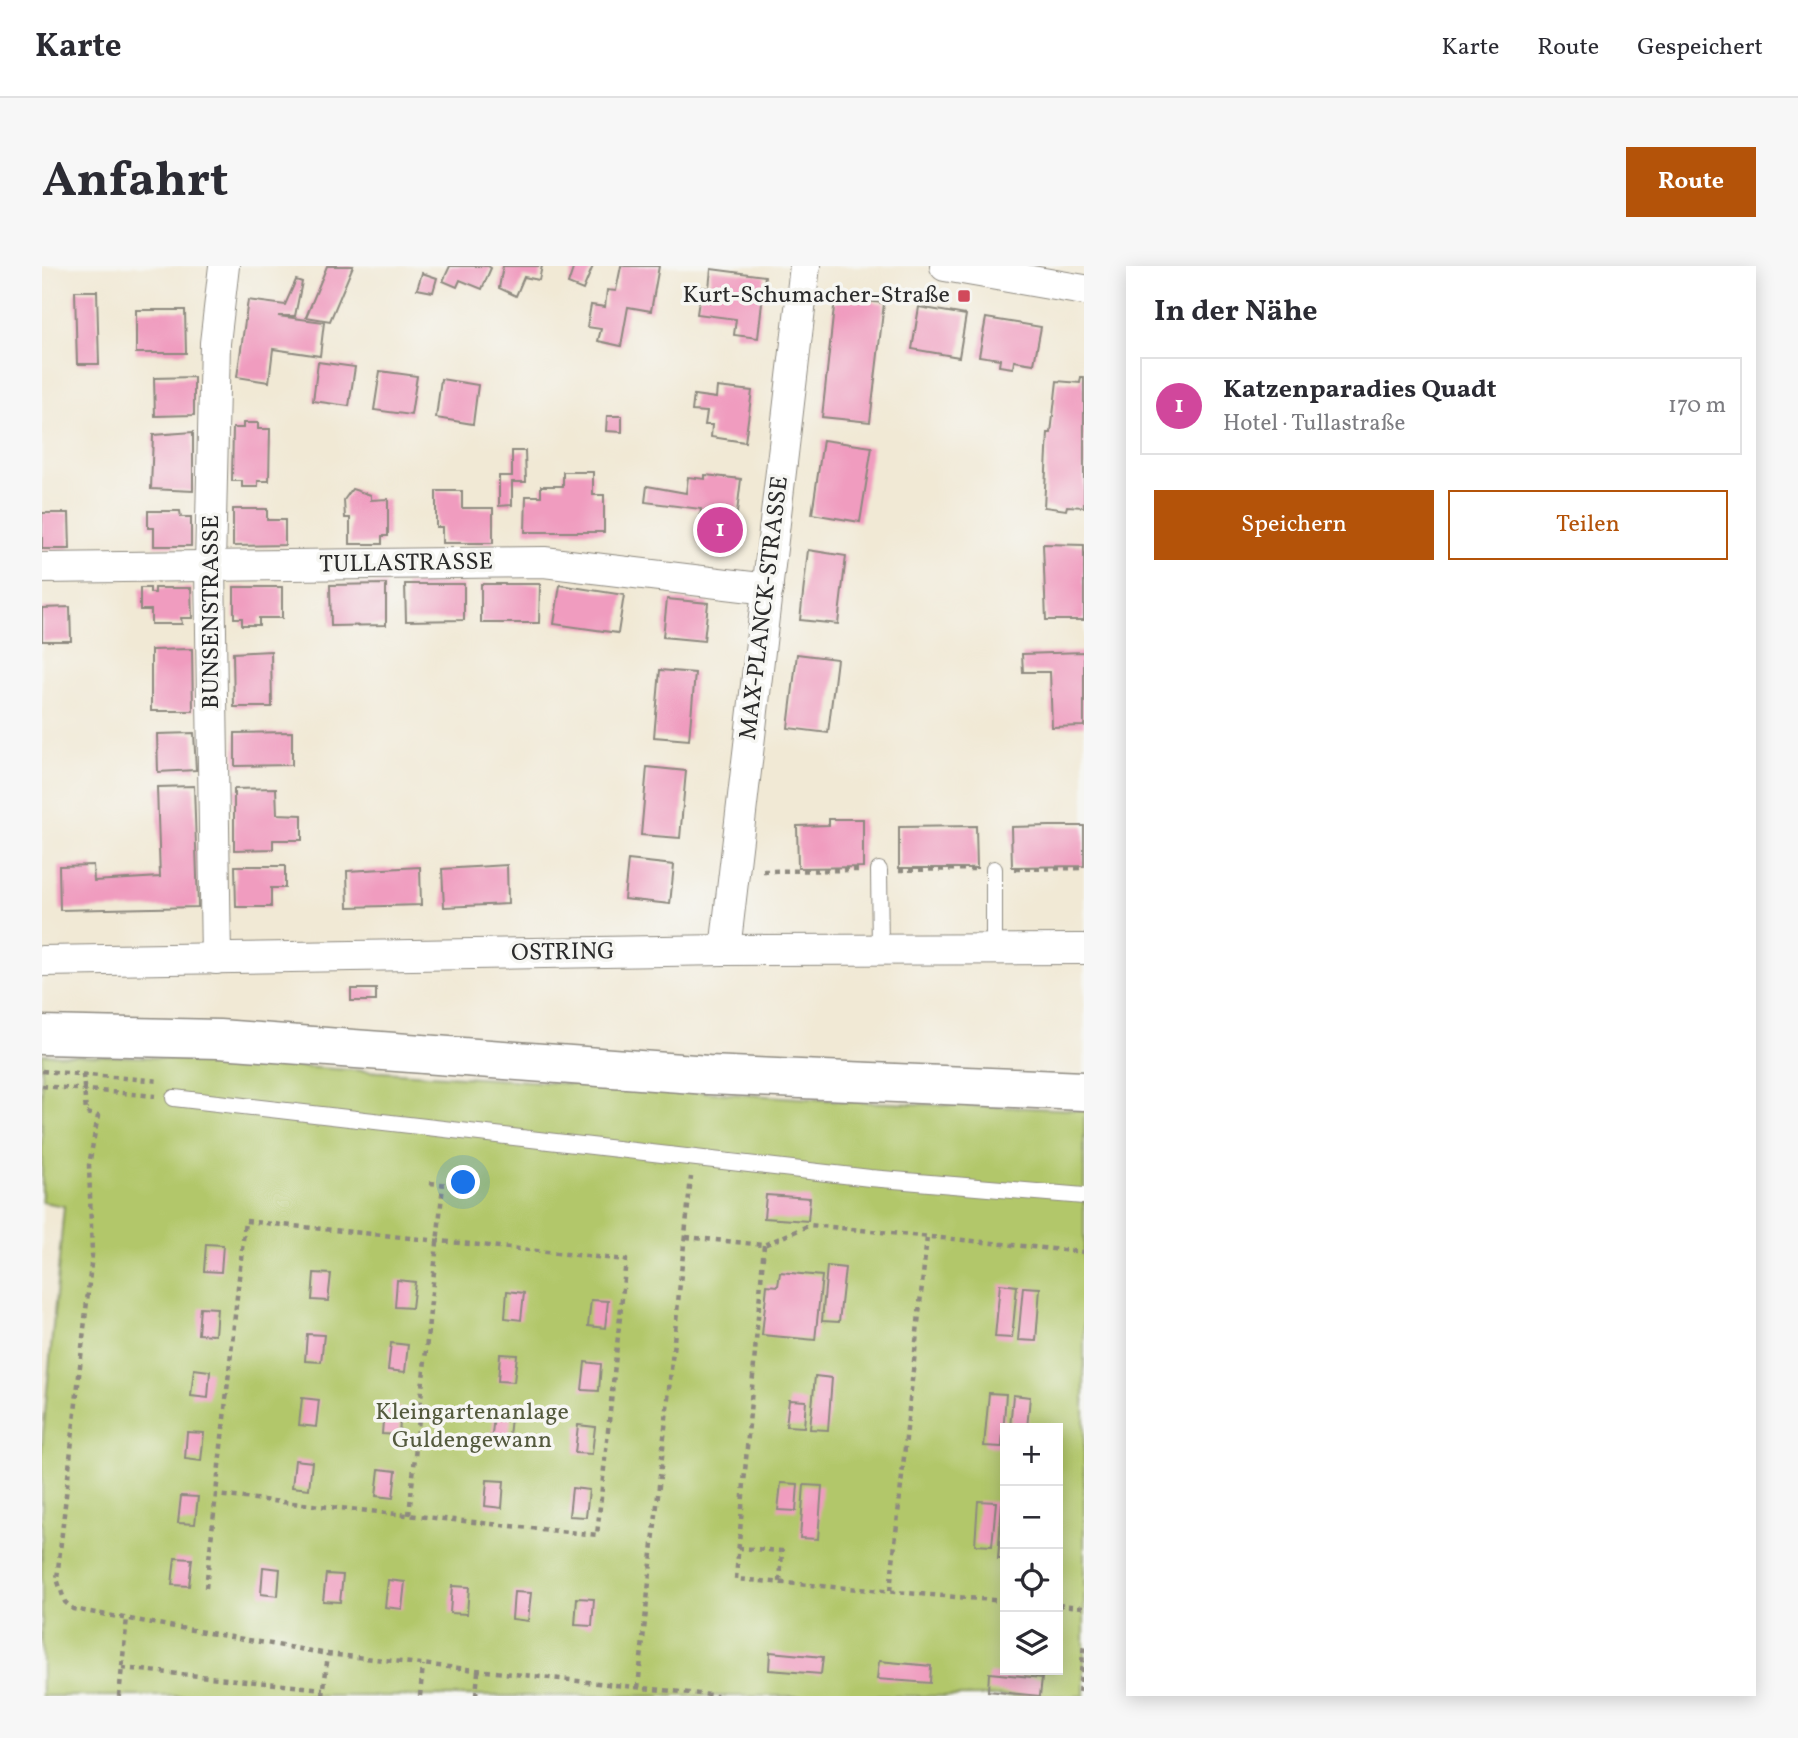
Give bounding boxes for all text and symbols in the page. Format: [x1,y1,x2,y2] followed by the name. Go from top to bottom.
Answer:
[35,25,122,71] text: Karte
[1442,31,1499,65] text: Karte
[1537,31,1599,65] text: Route
[1637,31,1763,65] text: Gespeichert
[1626,147,1756,217] button: Route
[42,148,229,217] text: Anfahrt
[682,279,950,313] place label: Kurt-Schumacher-Straße
[956,288,972,304] marker: Kurt-Schumacher-Straße
[1154,291,1318,333] text: In der Nähe
[1223,372,1497,408] text: Katzenparadies Quadt
[1174,390,1184,422] text: 1
[1668,390,1726,422] text: 170 m
[1223,408,1405,440] text: Hotel · Tullastraße
[732,474,798,742] street label: MAX-PLANCK-STRASSE
[1154,490,1434,560] button: Speichern
[1448,490,1728,560] button: Teilen
[697,504,743,556] pin: 1
[195,515,229,709] street label: BUNSENSTRASSE
[319,545,493,583] street label: TULLASTRASSE
[511,935,615,971] street label: OSTRING
[446,1165,480,1199] your location
[375,1396,569,1458] park label: Kleingartenanlage Guldengewann
[1000,1423,1063,1675] map controls
[1000,1423,1063,1486] button: +
[1000,1486,1063,1549] button: −
[1000,1549,1063,1612] button: locate
[1000,1612,1063,1675] button: layers

